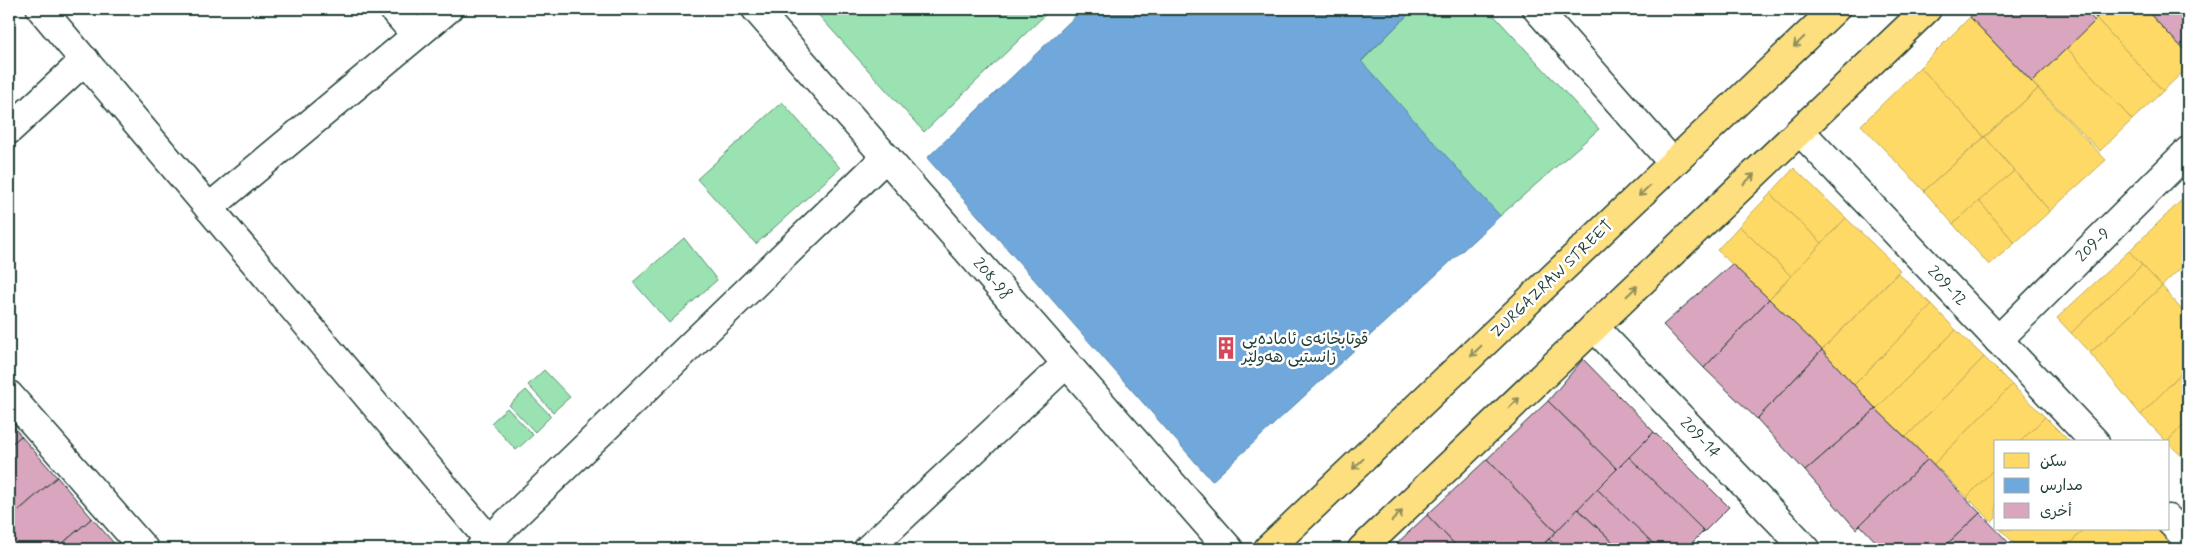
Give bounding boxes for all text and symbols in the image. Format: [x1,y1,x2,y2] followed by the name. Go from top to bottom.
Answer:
[1793,36,1806,48] one-way arrow
[1743,173,1756,185] one-way arrow
[1638,185,1650,197] one-way arrow
[1486,215,1618,343] street label: ZURGAZRAW STREET
[2071,223,2115,267] street label: 209-9
[968,253,1016,305] street label: 208-98
[1923,261,1971,311] street label: 209-12
[1626,285,1638,297] one-way arrow
[1240,329,1368,368] place label: قوتابخانەی ئامادەیی زانستیی هەولێر
[1213,335,1239,361] building icon: قوتابخانەی ئامادەیی زانستیی هەولێر
[1469,345,1482,357] one-way arrow
[1508,397,1521,409] one-way arrow
[1675,413,1725,463] street label: 209-14
[1994,440,2170,530] legend
[2040,452,2067,472] text: سكن
[1352,458,1364,470] one-way arrow
[2040,476,2083,496] text: مدارس
[2040,502,2072,522] text: أخرى
[1391,510,1403,522] one-way arrow

